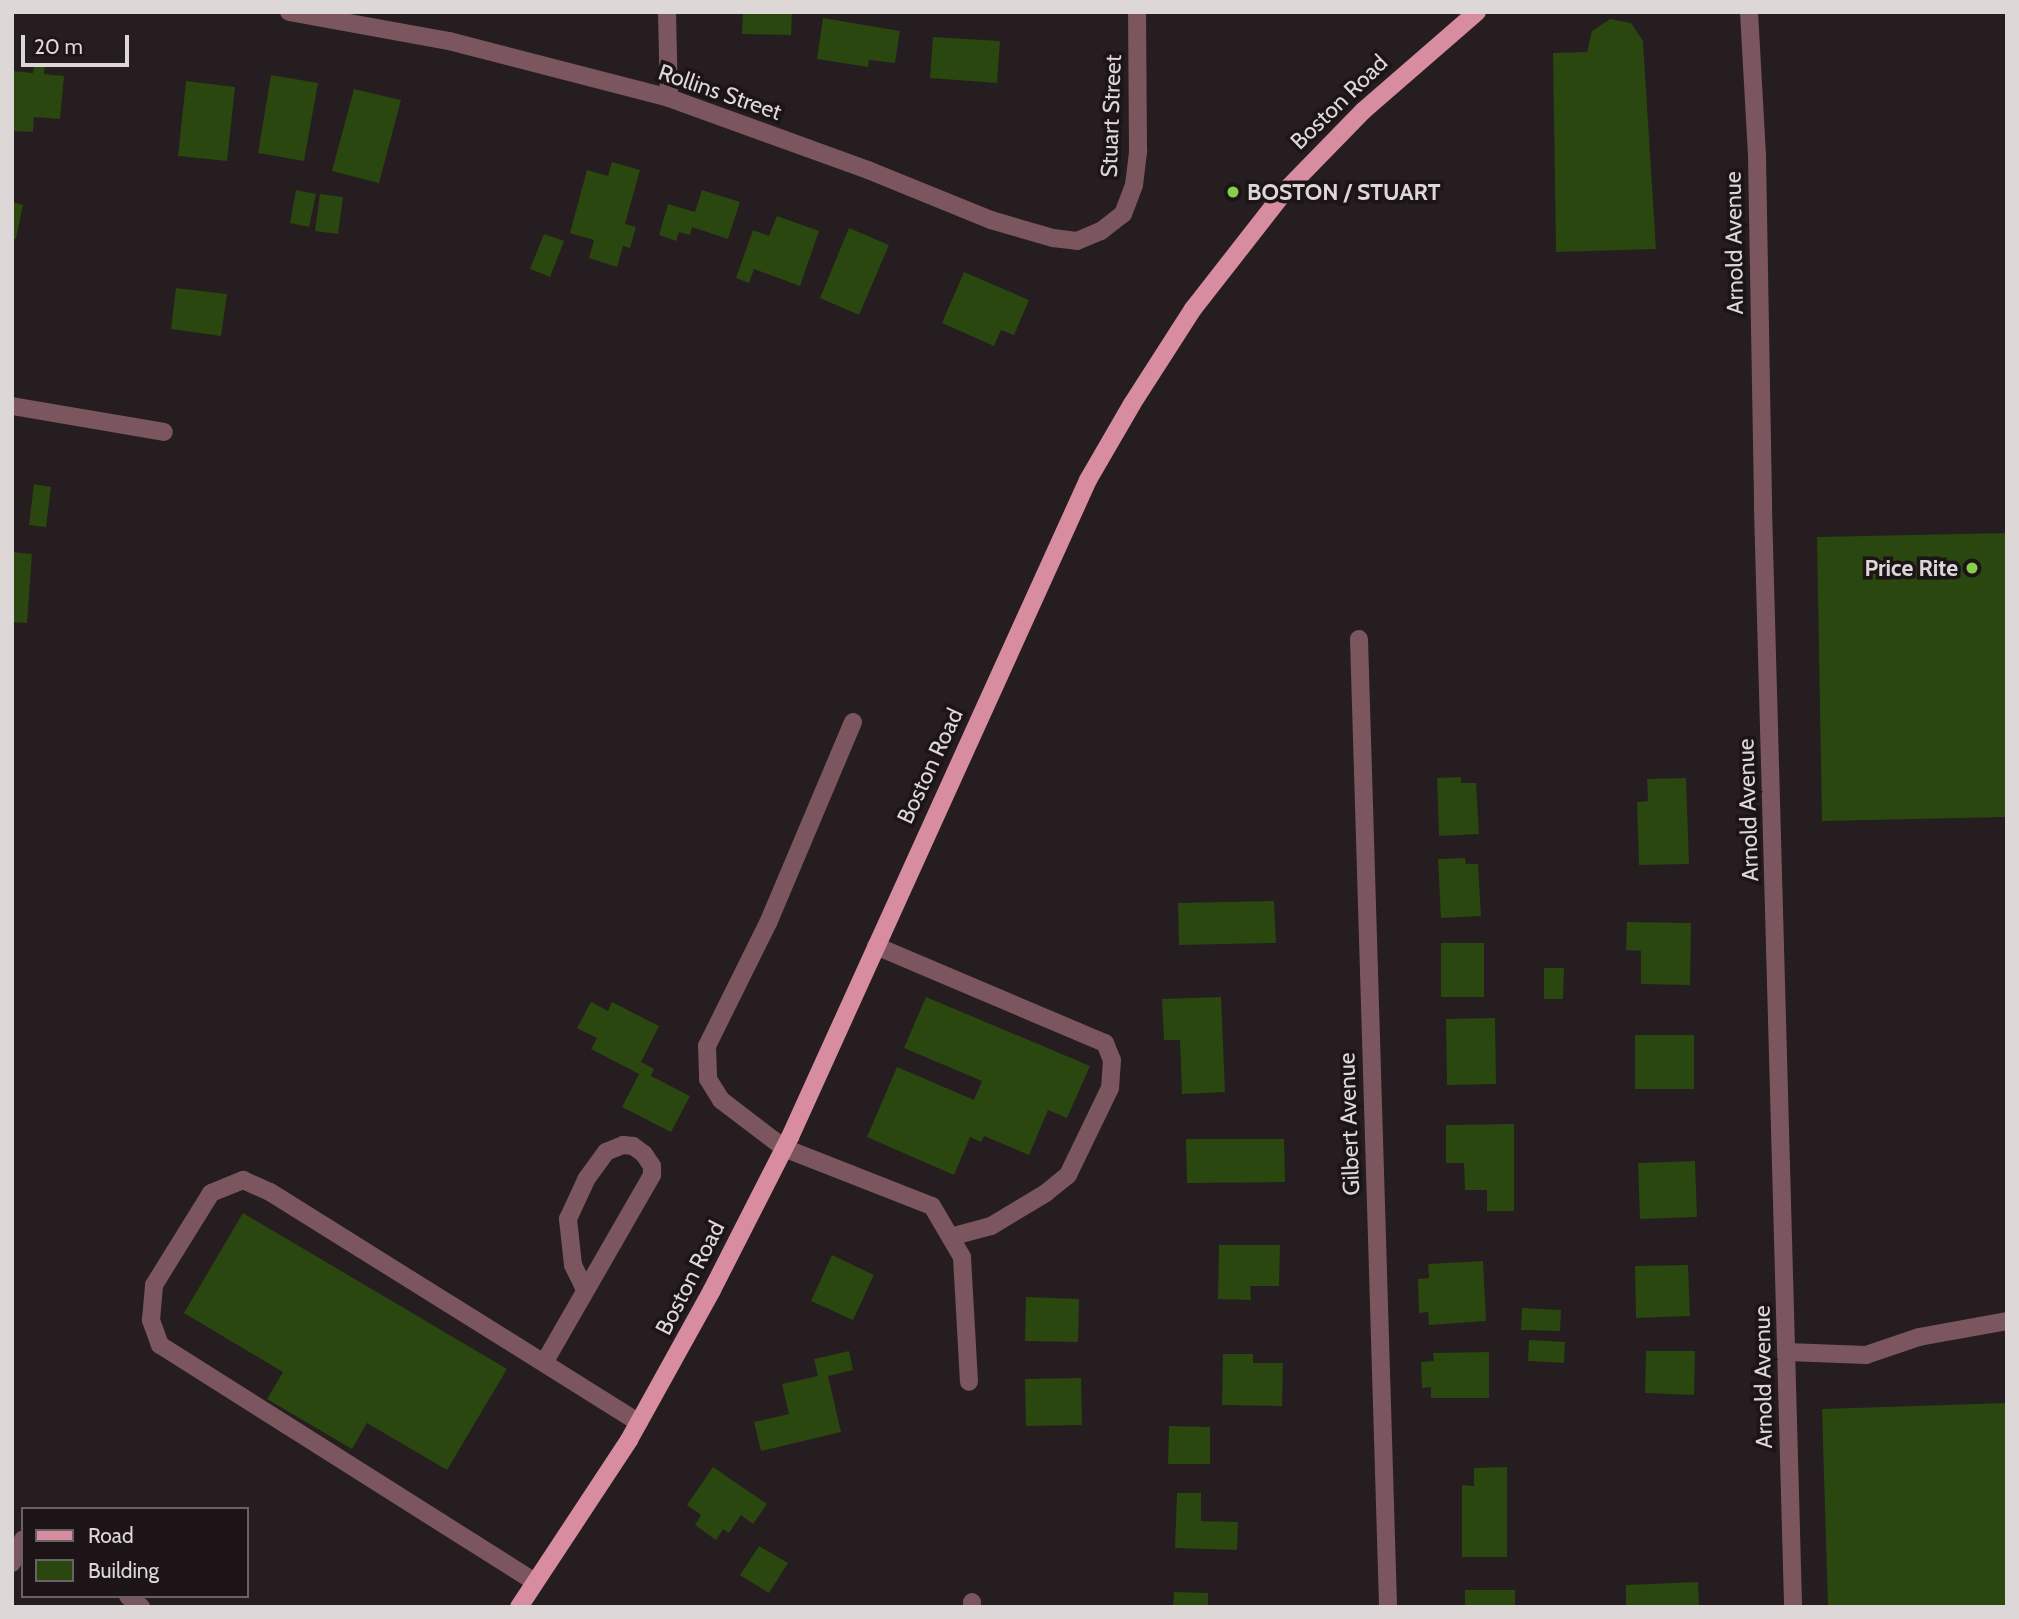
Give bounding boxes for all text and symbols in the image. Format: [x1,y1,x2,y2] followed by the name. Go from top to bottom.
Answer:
[24,21,133,65] scale bar
[34,34,83,59] text: 20 m
[1285,49,1393,155] street label: Boston Road
[1095,54,1127,178] street label: Stuart Street
[655,58,785,126] street label: Rollins Street
[1719,171,1749,315] street label: Arnold Avenue
[1247,178,1441,206] place label: BOSTON / STUART
[1225,184,1241,200] marker: BOSTON / STUART
[1864,554,1958,582] place label: Price Rite
[1964,560,1980,576] marker: Price Rite
[891,704,969,828] street label: Boston Road
[1732,738,1764,882] street label: Arnold Avenue
[1333,1052,1365,1196] street label: Gilbert Avenue
[650,1216,730,1340] street label: Boston Road
[1748,1305,1778,1449] street label: Arnold Avenue
[21,1507,248,1598] legend
[88,1523,134,1548] text: Road
[88,1558,159,1583] text: Building

